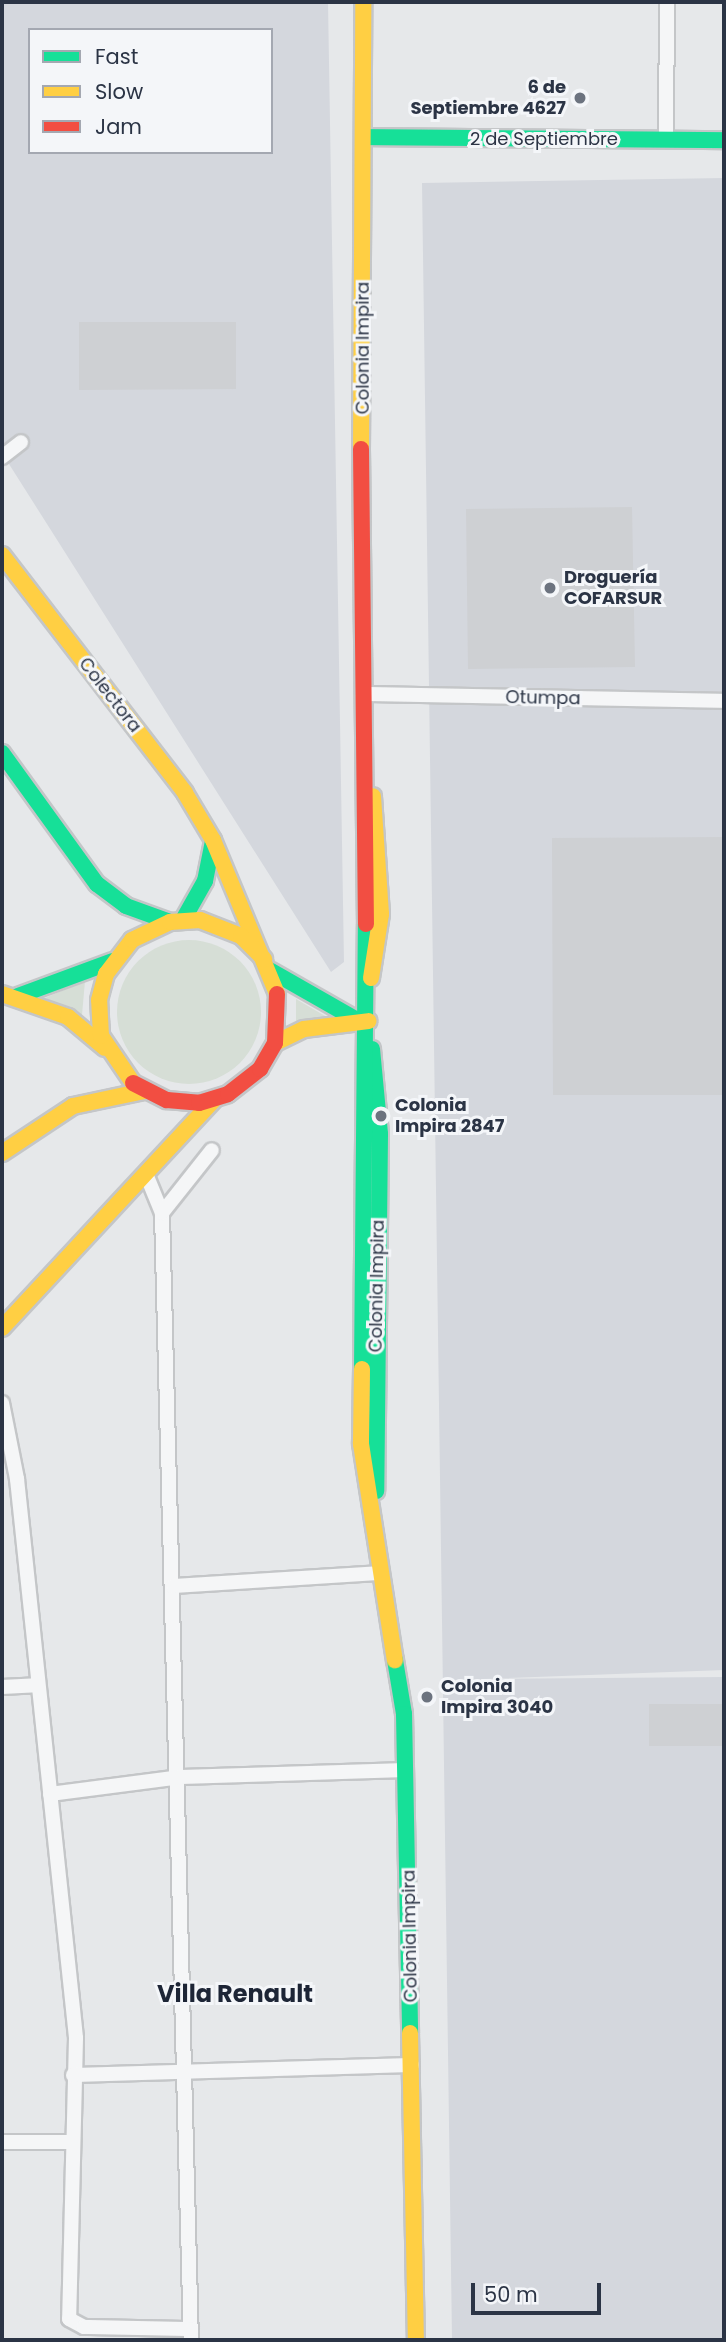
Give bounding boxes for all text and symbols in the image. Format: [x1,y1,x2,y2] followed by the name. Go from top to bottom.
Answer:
[28,28,273,154] legend
[95,42,138,71] text: Fast
[95,77,143,106] text: Slow
[410,77,566,119] place label: 6 de Septiembre 4627
[572,90,588,106] marker: 6 de Septiembre 4627
[95,112,142,141] text: Jam
[470,128,618,150] street label: 2 de Septiembre
[352,282,374,414] street label: Colonia Impira
[564,567,662,610] place label: Droguería COFARSUR
[542,580,558,596] marker: Droguería COFARSUR
[74,653,146,737] street label: Colectora
[505,687,581,709] street label: Otumpa
[395,1095,504,1138] place label: Colonia Impira 2847
[373,1108,389,1124] marker: Colonia Impira 2847
[365,1219,389,1353] street label: Colonia Impira
[441,1676,553,1718] place label: Colonia Impira 3040
[419,1689,435,1705] marker: Colonia Impira 3040
[398,1869,422,2003] street label: Colonia Impira
[157,1980,313,2008] district label: Villa Renault
[474,2268,604,2312] scale bar
[484,2280,538,2309] text: 50 m

